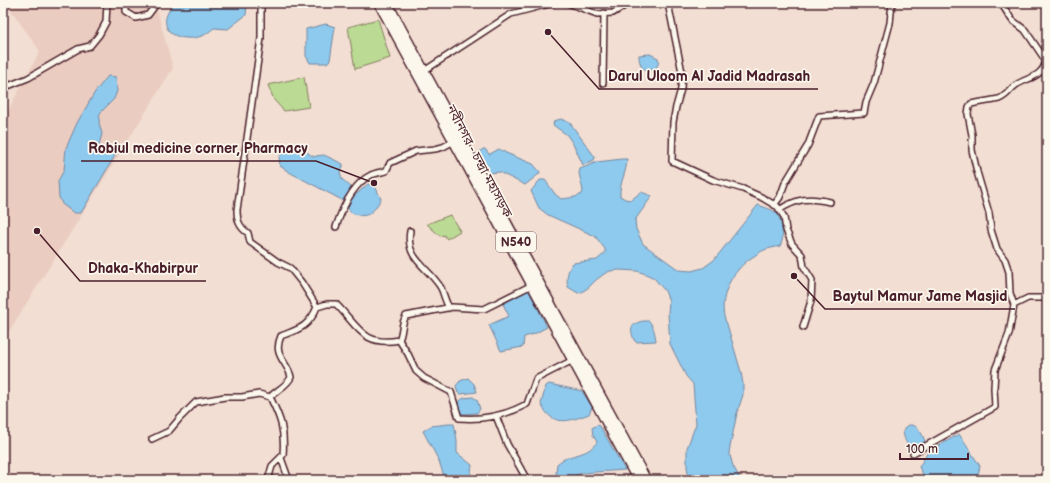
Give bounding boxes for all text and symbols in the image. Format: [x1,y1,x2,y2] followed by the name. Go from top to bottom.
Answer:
[599,63,818,89] callout: Darul Uloom Al Jadid Madrasah
[608,68,810,85] text: Darul Uloom Al Jadid Madrasah
[442,102,516,221] street label: নবীনগর - চন্দ্রা মহাসড়ক
[81,135,316,161] callout: Robiul medicine corner, Pharmacy
[88,140,308,157] text: Robiul medicine corner, Pharmacy
[496,232,536,252] road number: N540
[80,255,206,281] callout: Dhaka-Khabirpur
[88,260,198,277] text: Dhaka-Khabirpur
[825,283,1015,309] callout: Baytul Mamur Jame Masjid
[833,288,1007,305] text: Baytul Mamur Jame Masjid
[900,435,968,461] scale bar
[906,442,938,457] text: 100 m

